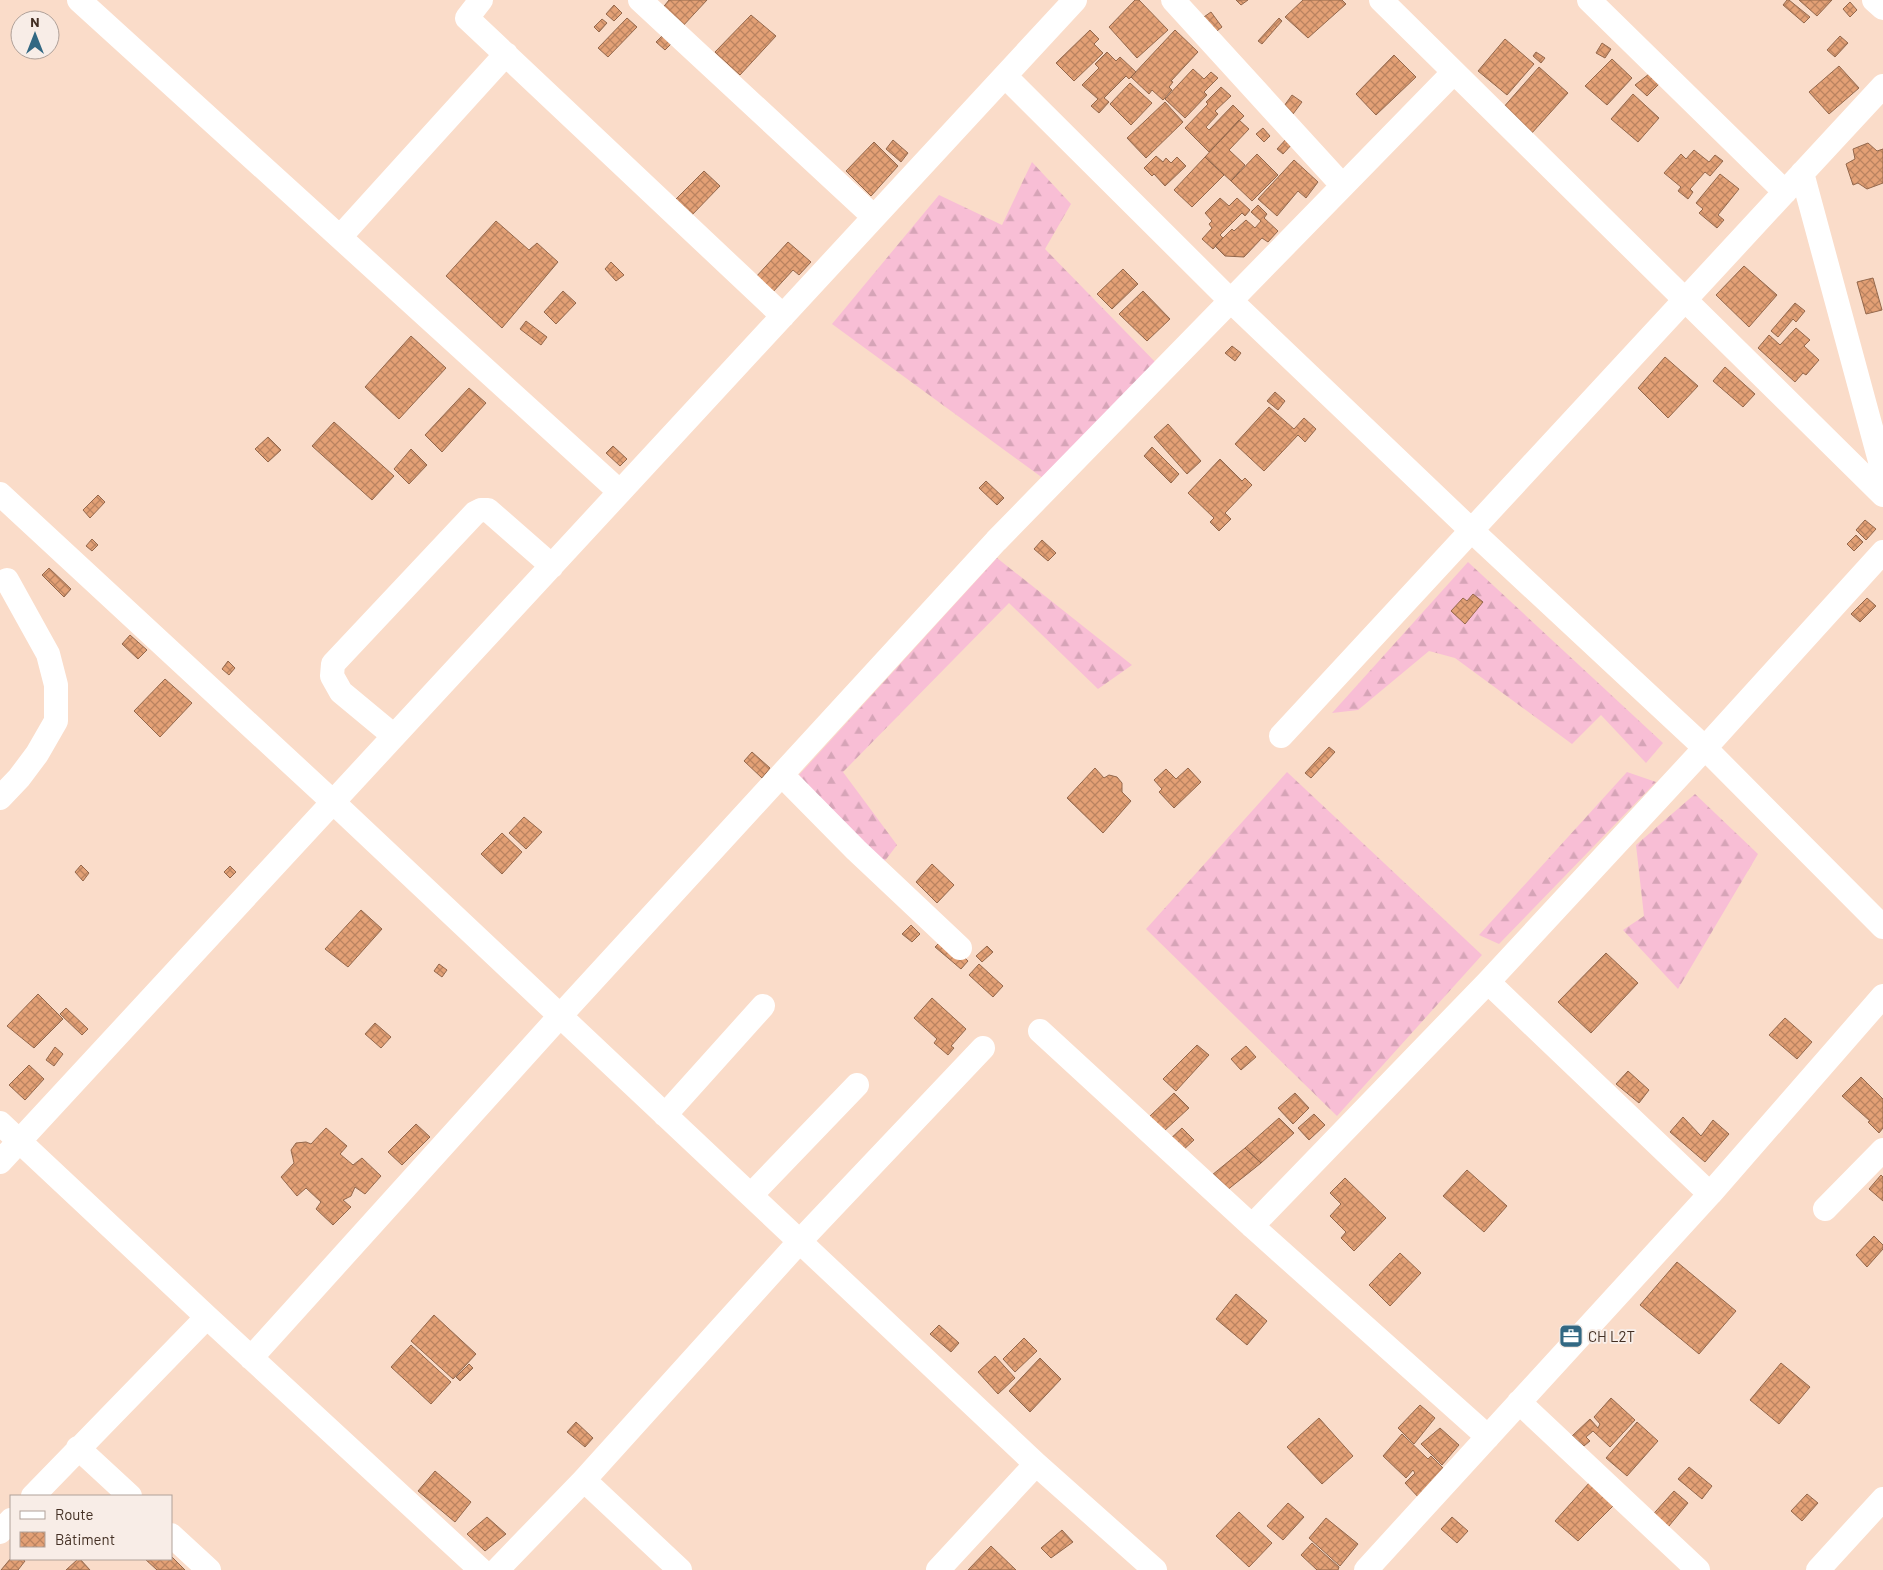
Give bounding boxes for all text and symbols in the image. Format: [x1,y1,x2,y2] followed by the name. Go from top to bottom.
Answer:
[10,10,60,60] north arrow
[30,13,40,30] text: N
[1558,1323,1584,1349] office icon: CH L2T
[1588,1327,1635,1345] place label: CH L2T
[10,1495,172,1560] legend
[55,1505,94,1523] text: Route
[55,1530,115,1548] text: Bâtiment

